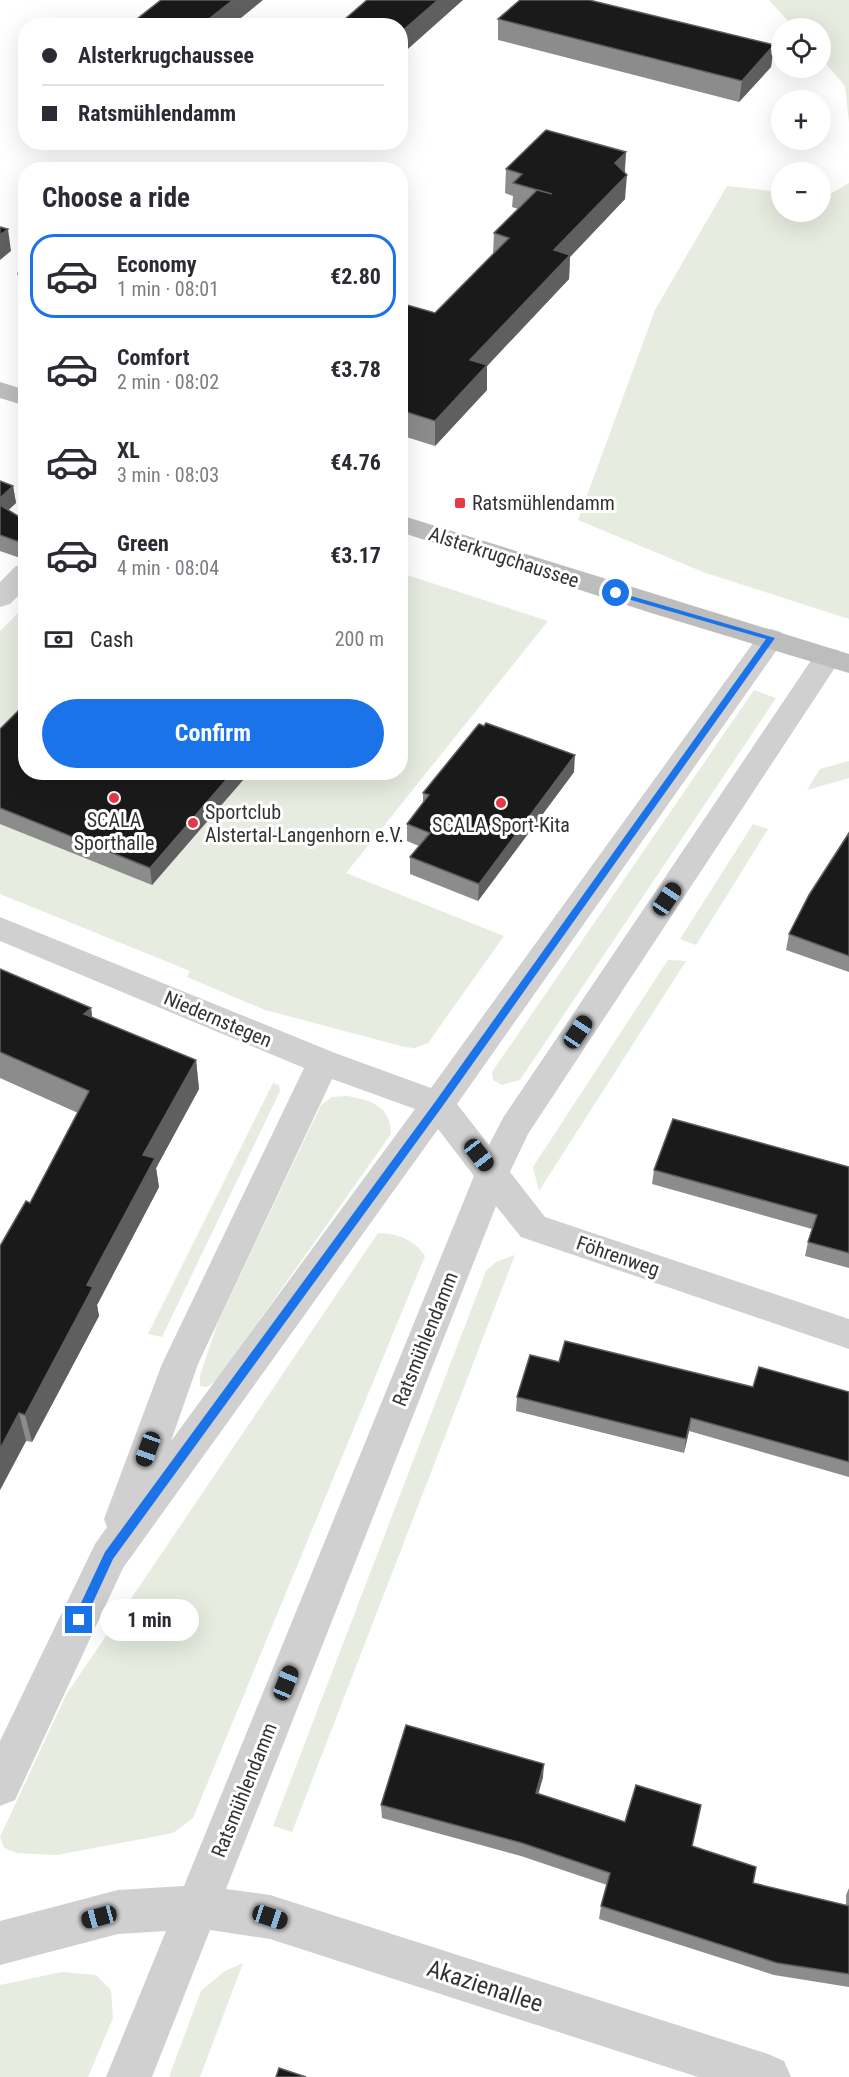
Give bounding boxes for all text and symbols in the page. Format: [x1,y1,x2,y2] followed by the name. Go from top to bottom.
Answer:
[771,18,831,222] map controls
[771,18,831,78] button: locate
[78,43,254,68] text: Alsterkrugchaussee
[771,90,831,150] button: +
[78,101,236,126] text: Ratsmühlendamm
[771,162,831,222] button: −
[42,182,190,214] text: Choose a ride
[45,249,99,303] icon: car
[117,252,197,277] text: Economy
[330,264,381,289] text: €2.80
[117,277,219,301] text: 1 min · 08:01
[45,342,99,396] icon: car
[117,345,190,370] text: Comfort
[330,357,381,382] text: €3.78
[117,370,219,394] text: 2 min · 08:02
[45,435,99,489] icon: car
[117,438,140,463] text: XL
[330,450,381,475] text: €4.76
[117,463,219,487] text: 3 min · 08:03
[472,491,615,515] place label: Ratsmühlendamm
[453,496,467,510] marker: Ratsmühlendamm
[426,521,582,593] street label: Alsterkrugchaussee
[45,528,99,582] icon: car
[117,531,169,556] text: Green
[330,543,381,568] text: €3.17
[117,556,219,580] text: 4 min · 08:04
[602,579,629,606] route start
[42,623,75,656] icon: cash
[90,627,134,652] text: Cash
[335,627,384,651] text: 200 m
[42,699,384,768] button: Confirm
[107,791,121,805] marker: SCALA Sporthalle
[494,796,508,810] marker: SCALA Sport-Kita
[205,800,404,847] place label: Sportclub Alstertal-Langenhorn e.V.
[74,808,154,855] place label: SCALA Sporthalle
[432,813,570,837] place label: SCALA Sport-Kita
[186,816,200,830] marker: Sportclub Alstertal-Langenhorn e.V.
[649,879,685,919] car
[160,986,276,1052] street label: Niedernstegen
[560,1012,596,1052] car
[461,1135,497,1175] car
[573,1231,663,1281] street label: Föhrenweg
[387,1268,463,1410] street label: Ratsmühlendamm
[133,1429,163,1469] car
[100,1599,199,1641] callout: 1 min
[65,1606,92,1633] route end
[127,1608,172,1632] text: 1 min
[271,1663,301,1703] car
[206,1719,282,1861] street label: Ratsmühlendamm
[250,1903,290,1931] car
[79,1904,119,1930] car
[424,1954,546,2018] street label: Akazienallee

